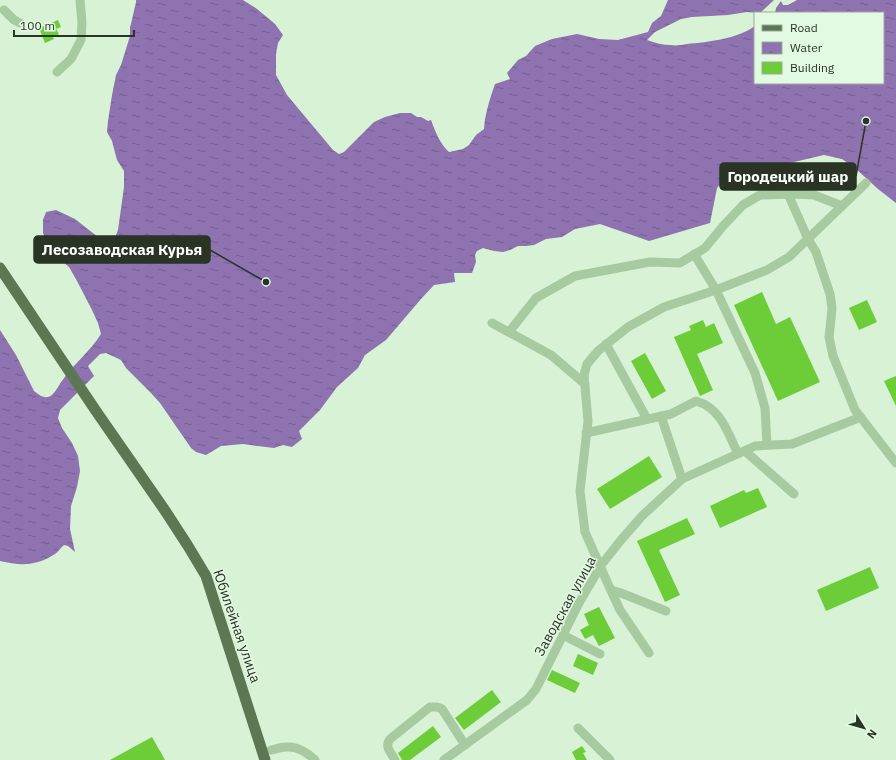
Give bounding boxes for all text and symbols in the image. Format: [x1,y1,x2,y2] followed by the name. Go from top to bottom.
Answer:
[14,12,134,38] scale bar
[754,12,884,84] legend
[20,18,55,33] text: 100 m
[790,20,818,35] text: Road
[790,40,823,55] text: Water
[790,60,835,75] text: Building
[720,163,856,190] callout: Городецкий шар
[728,167,848,186] text: Городецкий шар
[34,236,210,263] callout: Лесозаводская Курья
[42,240,202,259] text: Лесозаводская Курья
[530,552,600,659] street label: Заводская улица
[209,567,265,686] street label: Юбилейная улица
[844,708,884,748] north arrow
[864,727,880,741] text: N

